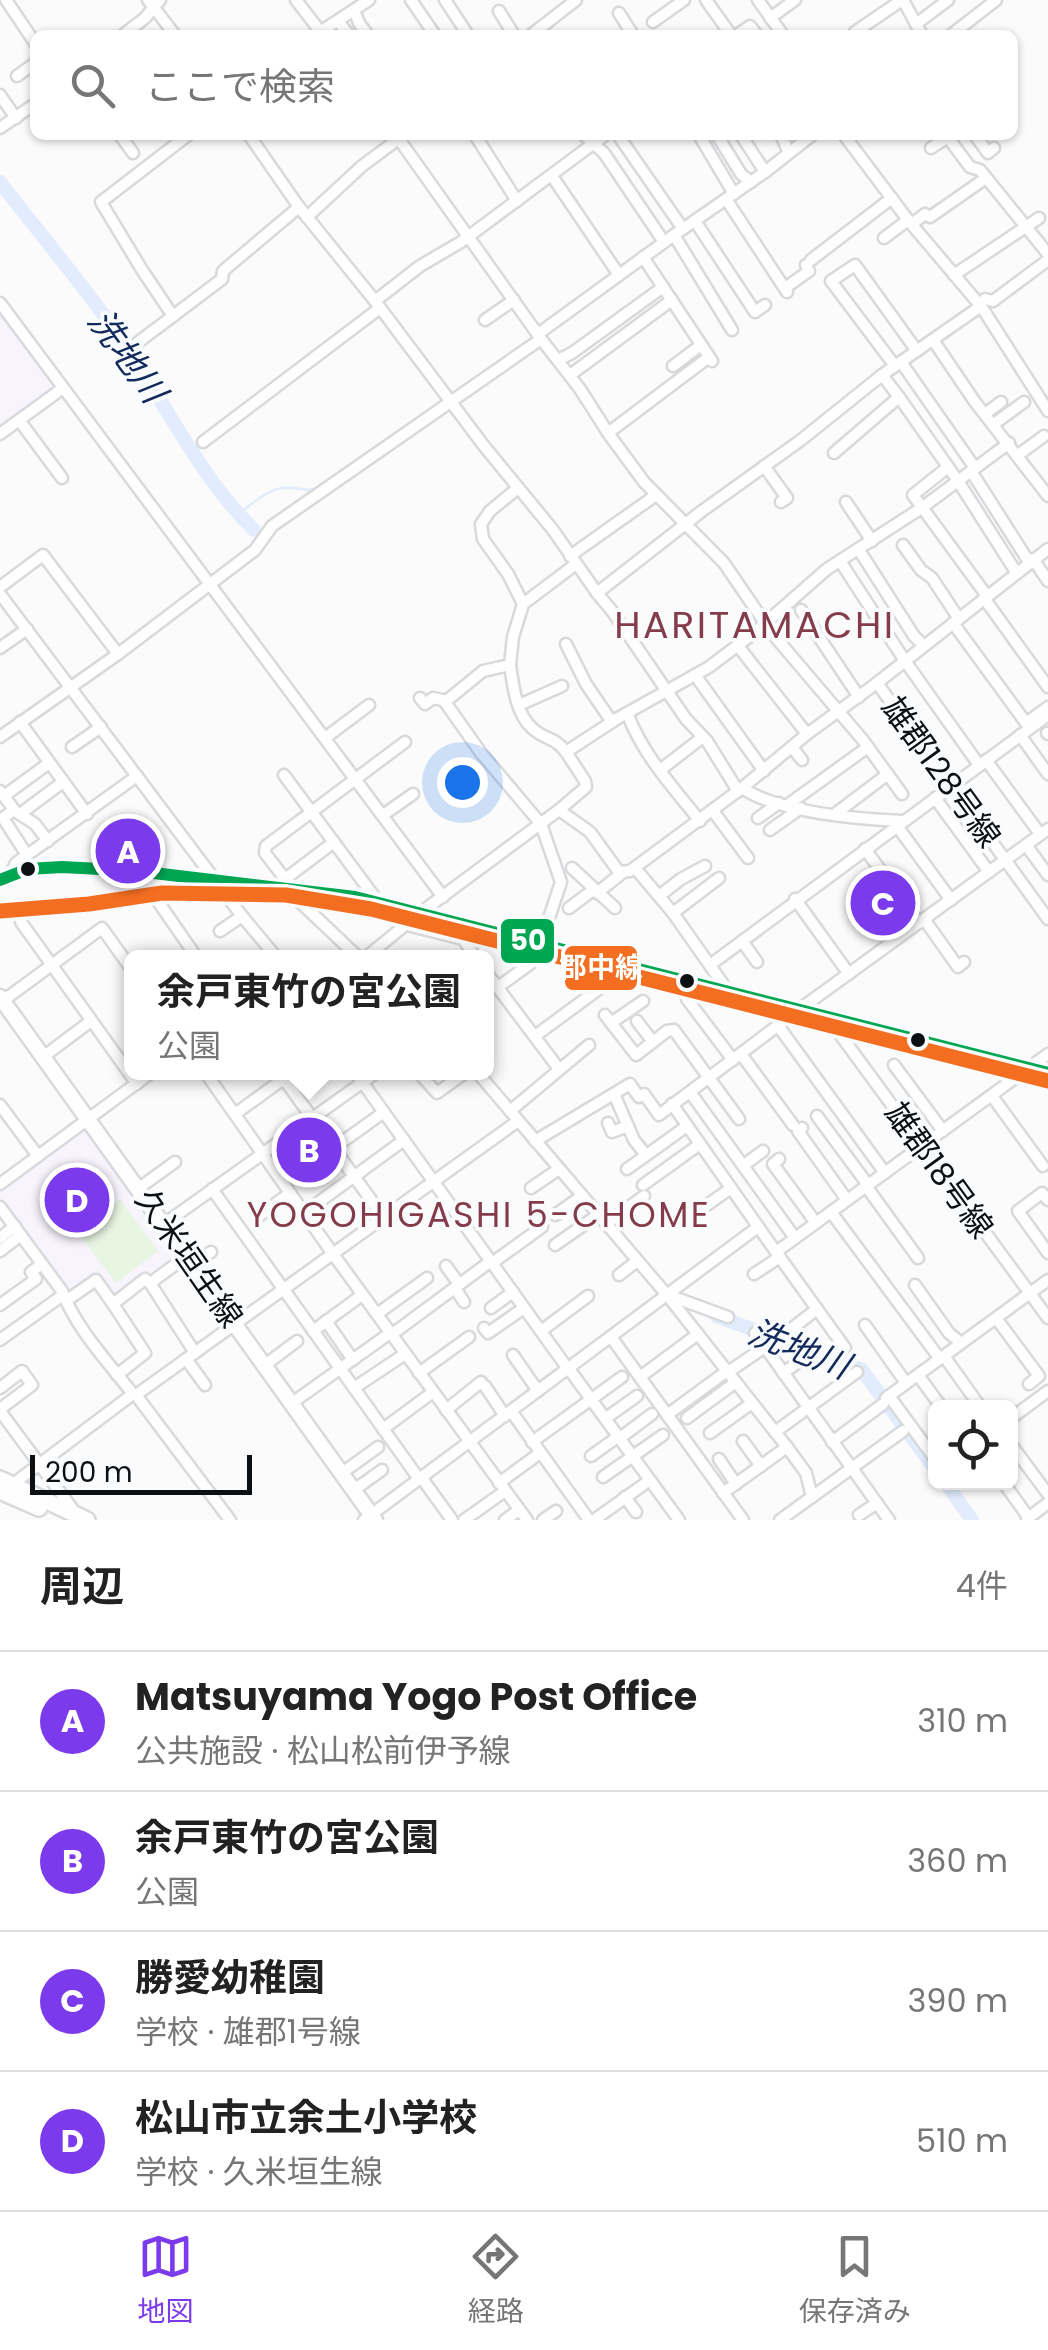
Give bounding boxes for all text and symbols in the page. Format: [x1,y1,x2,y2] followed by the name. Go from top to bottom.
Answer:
[30,30,1018,140] search box
[65,58,120,113] icon: search
[145,60,335,113] text: ここで検索
[77,299,180,416] water label: 洗地川
[614,598,896,651] district label: HARITAMACHI
[871,687,1012,856] street label: 雄郡128号線
[437,757,488,808] your location
[96,814,160,888] pin: A
[18,859,38,879] unlabelled marker
[850,866,916,940] pin: C
[499,917,556,965] line badge: 50
[510,921,546,960] text: 50
[563,944,639,992] line badge: 郡中線
[559,948,643,987] text: 郡中線
[124,950,494,1080] popup
[157,965,461,1018] text: 余戸東竹の宮公園
[677,971,697,991] unlabelled marker
[157,1023,221,1068] text: 公園
[908,1030,928,1050] unlabelled marker
[875,1092,1004,1247] street label: 雄郡18号線
[276,1112,342,1188] pin: B
[44,1162,110,1238] pin: D
[125,1179,254,1336] street label: 久米垣生線
[247,1190,711,1239] district label: YOGOHIGASHI 5-CHOME
[741,1307,861,1392] water label: 洗地川
[928,1400,1018,1490] map controls
[928,1400,1018,1490] button: locate
[30,1450,252,1494] scale bar
[45,1453,133,1492] text: 200 m
[40,1557,124,1616] text: 周辺
[956,1563,1008,1608] text: 4件
[135,1670,697,1723] text: Matsuyama Yogo Post Office
[61,1698,84,1743] text: A
[917,1698,1008,1743] text: 310 m
[135,1728,511,1773] text: 公共施設 · 松山松前伊予線
[135,1811,439,1864] text: 余戸東竹の宮公園
[62,1838,83,1883] text: B
[907,1838,1008,1883] text: 360 m
[135,1869,199,1914] text: 公園
[135,1951,325,2004] text: 勝愛幼稚園
[60,1978,85,2023] text: C
[907,1978,1008,2023] text: 390 m
[135,2009,361,2054] text: 学校 · 雄郡1号線
[135,2091,477,2144] text: 松山市立余土小学校
[61,2118,84,2163] text: D
[916,2118,1008,2163] text: 510 m
[135,2149,383,2194] text: 学校 · 久米垣生線
[137,2229,193,2333] tab: 地図
[468,2229,524,2333] tab: 経路
[799,2229,911,2333] tab: 保存済み

